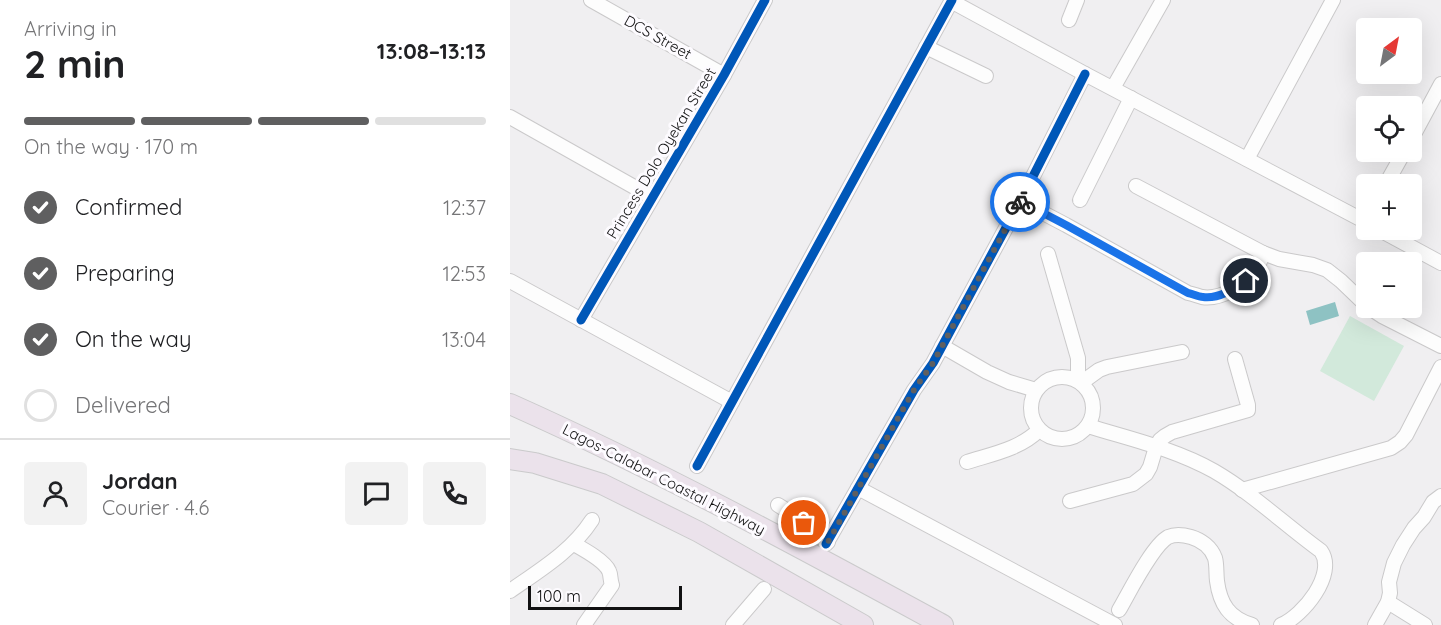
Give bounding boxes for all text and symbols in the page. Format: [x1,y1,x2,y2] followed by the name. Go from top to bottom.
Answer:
[621,11,695,63] street label: DCS Street
[24,16,117,41] text: Arriving in
[1356,18,1422,84] north arrow
[1356,18,1422,318] map controls
[377,37,486,65] text: 13:08–13:13
[24,39,126,88] text: 2 min
[602,64,720,242] street label: Princess Dolo Oyekan Street
[1356,96,1422,162] button: locate
[24,134,198,159] text: On the way · 170 m
[990,172,1050,232] courier
[1356,174,1422,240] button: +
[1004,186,1037,219] icon: bike
[24,191,57,224] icon: check
[75,193,182,221] text: Confirmed
[443,195,486,220] text: 12:37
[1356,252,1422,318] button: −
[1220,255,1271,306] pin
[24,257,57,290] icon: check
[75,259,175,287] text: Preparing
[442,261,486,286] text: 12:53
[1229,264,1262,297] icon: home
[24,323,57,356] icon: check
[75,325,191,353] text: On the way
[442,327,486,352] text: 13:04
[75,391,171,419] text: Delivered
[559,419,769,539] street label: Lagos-Calabar Coastal Highway
[24,462,87,525] button: person
[345,462,408,525] button: chat
[423,462,486,525] button: phone
[102,467,178,495] text: Jordan
[102,495,209,520] text: Courier · 4.6
[778,497,829,548] pin
[787,506,820,539] icon: bag
[528,583,682,610] scale bar
[537,586,581,606] text: 100 m

